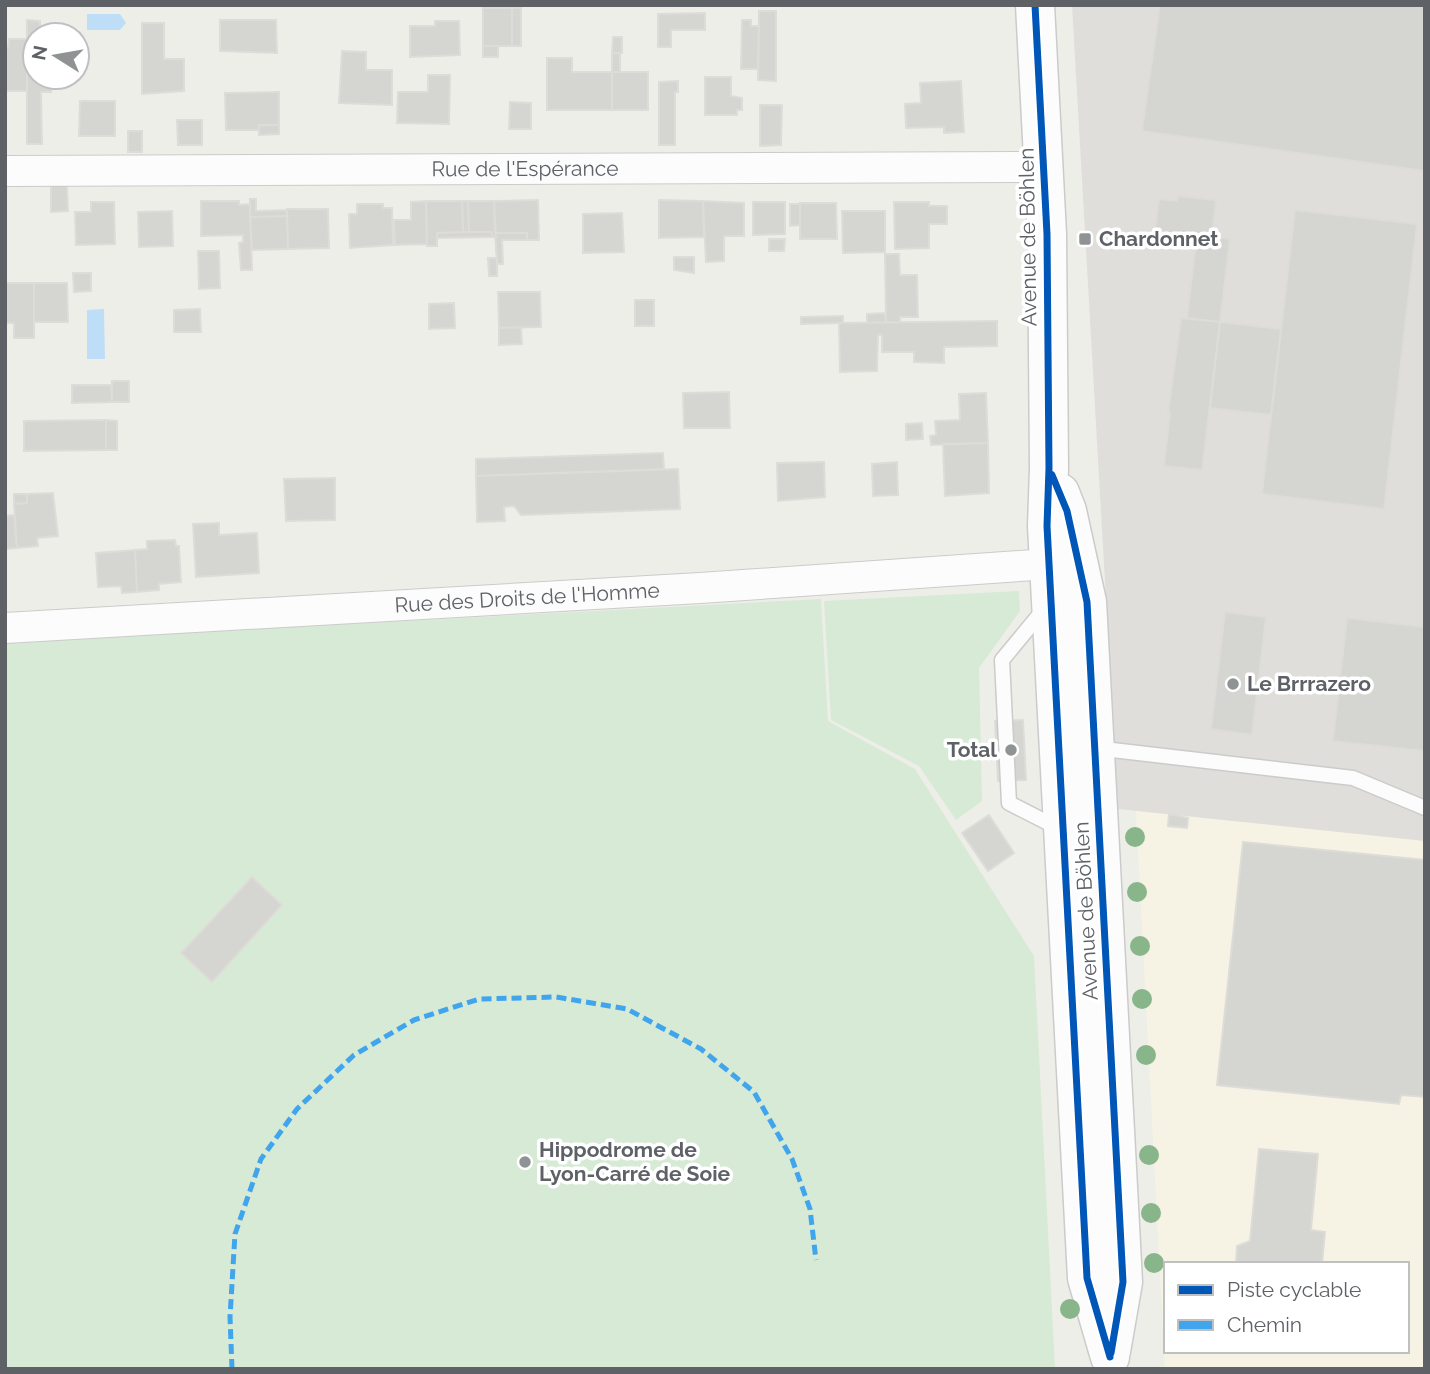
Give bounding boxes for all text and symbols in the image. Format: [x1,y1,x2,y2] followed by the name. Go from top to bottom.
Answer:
[21,21,91,91] north arrow
[27,44,51,62] text: N
[1013,147,1042,327] street label: Avenue de Böhlen
[431,156,619,181] street label: Rue de l'Espérance
[1099,226,1218,251] place label: Chardonnet
[1077,231,1093,247] marker: Chardonnet
[394,577,660,618] street label: Rue des Droits de l'Homme
[1247,671,1371,696] place label: Le Brrrazero
[1225,676,1241,692] marker: Le Brrrazero
[947,737,997,762] place label: Total
[1003,742,1019,758] marker: Total
[1068,821,1103,1001] street label: Avenue de Böhlen
[539,1137,731,1186] place label: Hippodrome de Lyon-Carré de Soie
[517,1154,533,1170] marker: Hippodrome de Lyon-Carré de Soie
[1164,1262,1409,1353] legend
[1227,1277,1361,1302] text: Piste cyclable
[1227,1312,1302,1337] text: Chemin

